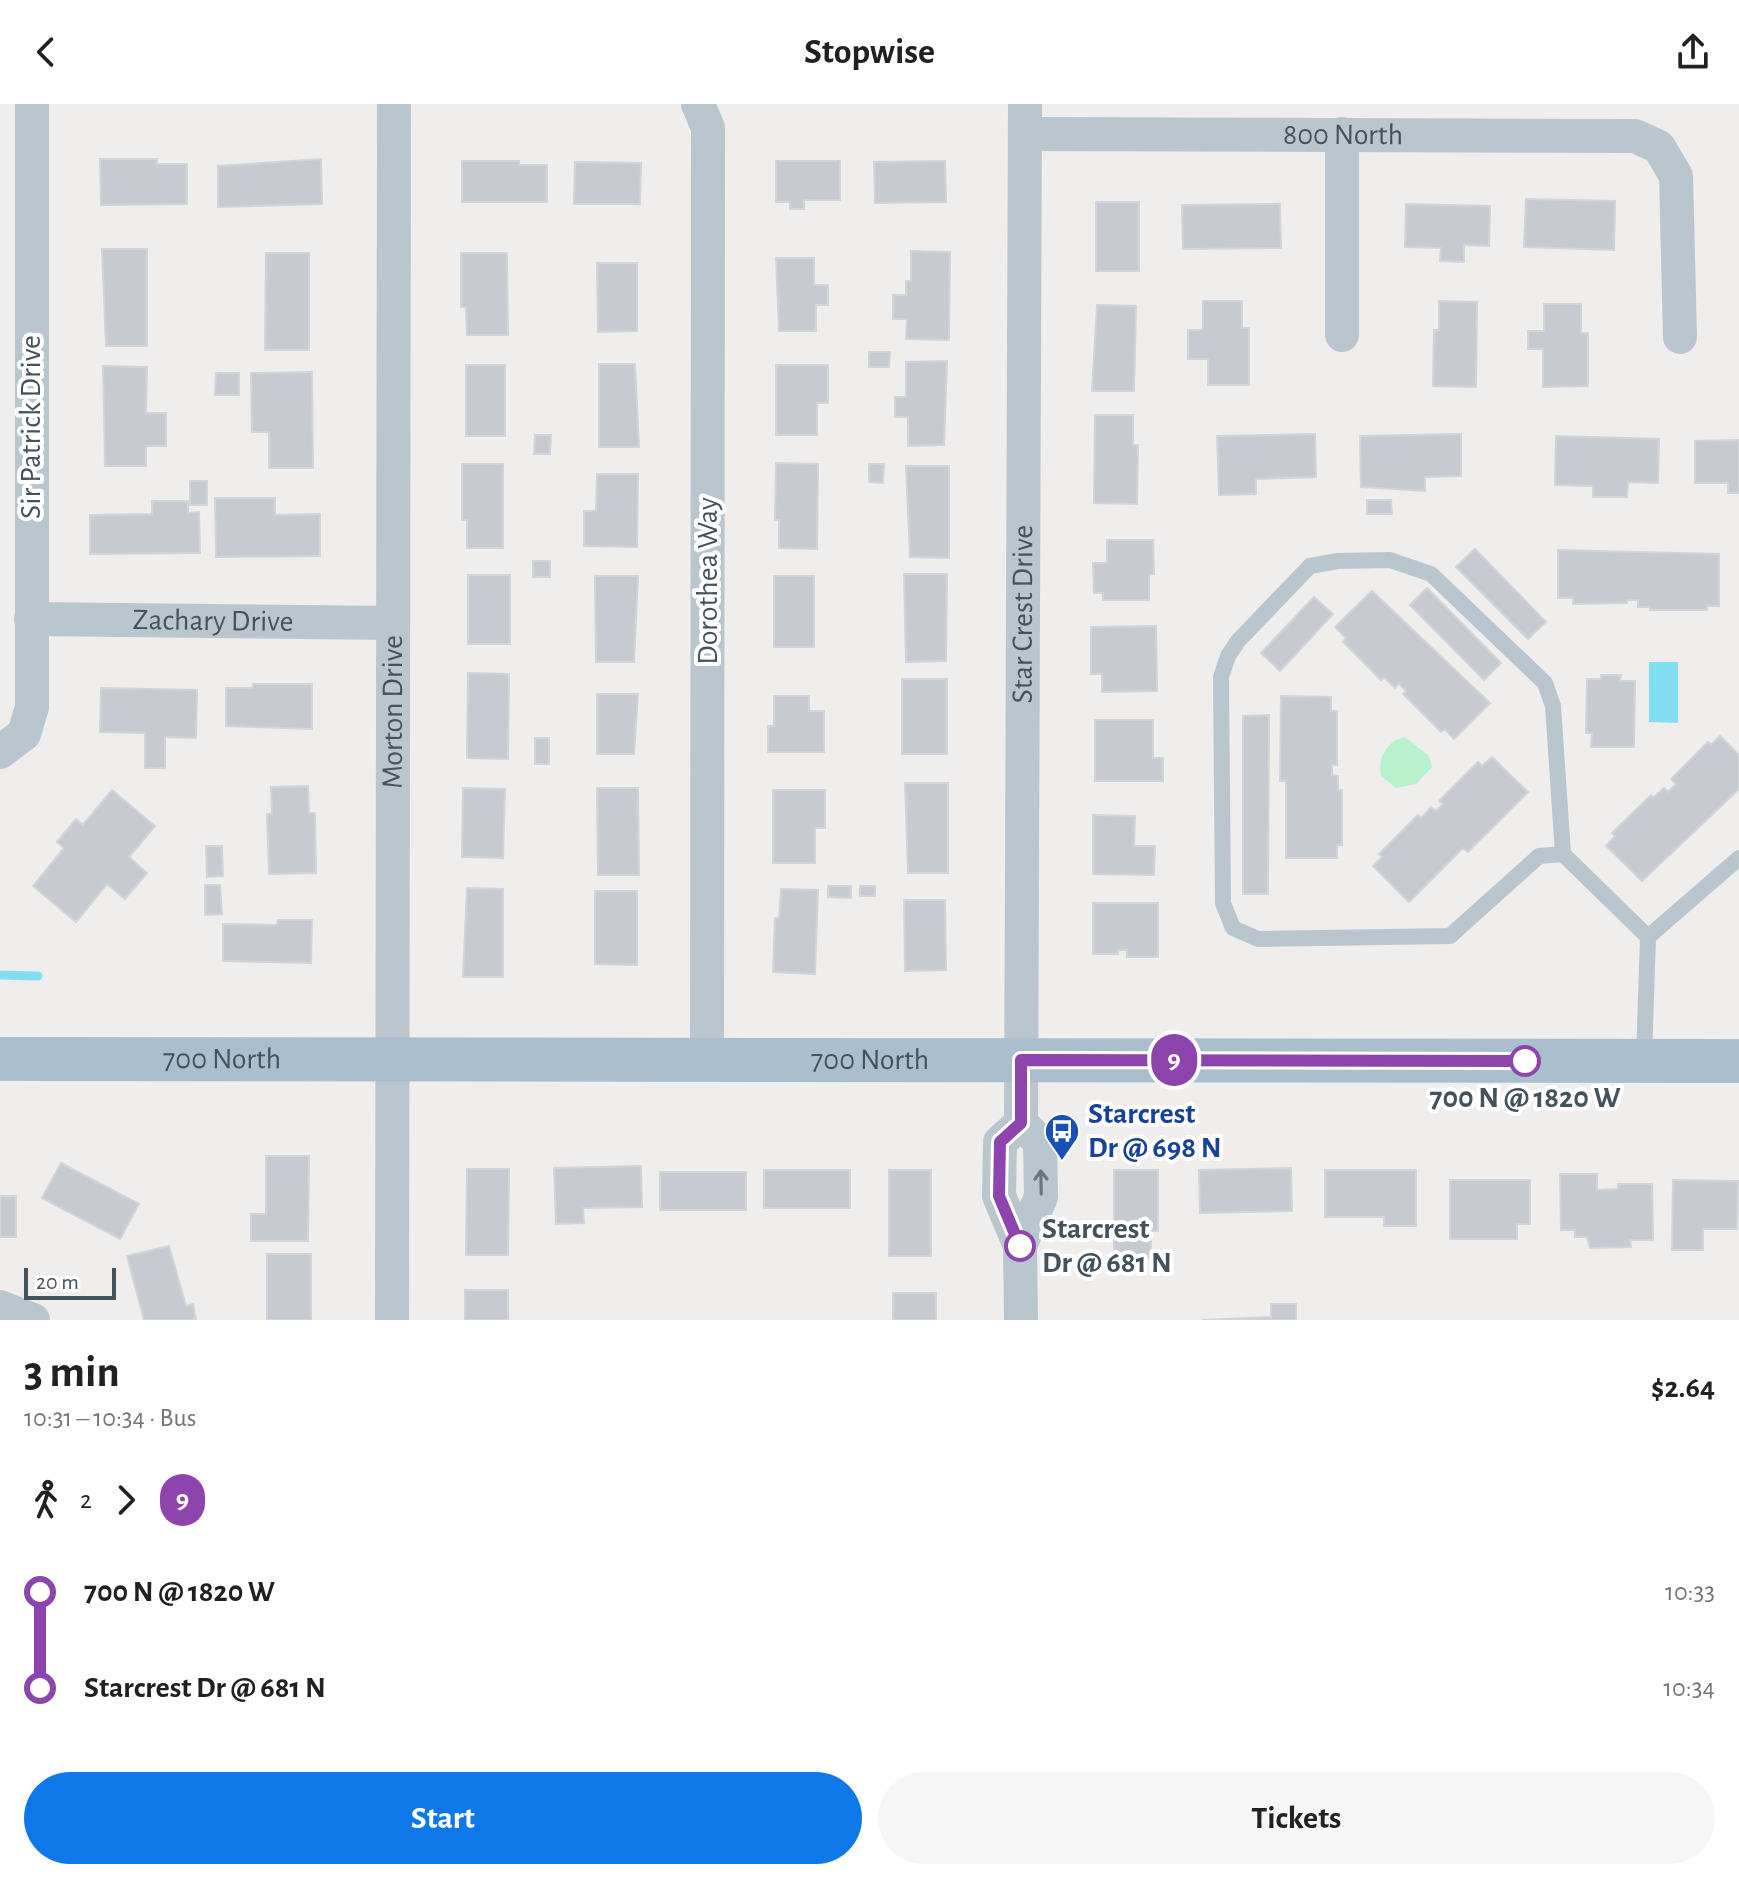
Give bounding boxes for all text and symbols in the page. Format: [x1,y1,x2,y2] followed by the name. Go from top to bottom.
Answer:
[24,30,68,74] icon: back
[1671,30,1715,74] icon: share
[804,34,935,70] text: Stopwise
[1283,120,1403,150] street label: 800 North
[16,335,46,519] street label: Sir Patrick Drive
[693,497,723,665] street label: Dorothea Way
[1008,525,1038,704] street label: Star Crest Drive
[132,605,294,637] street label: Zachary Drive
[378,635,408,789] street label: Morton Drive
[1148,1034,1200,1086] line badge: 9
[163,1044,281,1074] street label: 700 North
[811,1045,929,1075] street label: 700 North
[1167,1046,1181,1074] text: 9
[1510,1046,1540,1076] marker: 700 N @ 1820 W
[1430,1083,1620,1113] place label: 700 N @ 1820 W
[1088,1099,1222,1163] place label: Starcrest Dr @ 698 N
[1043,1112,1081,1162] bus stop icon: Starcrest Dr @ 698 N
[1033,1169,1048,1196] one-way arrow
[1042,1214,1172,1278] place label: Starcrest Dr @ 681 N
[1005,1231,1035,1261] marker: Starcrest Dr @ 681 N
[24,1264,116,1300] scale bar
[36,1271,79,1293] text: 20 m
[24,1351,120,1395] text: 3 min
[1651,1373,1715,1403] text: $2.64
[24,1405,196,1431] text: 10:31 – 10:34 · Bus
[24,1478,68,1522] icon: walk
[104,1478,148,1522] icon: forward
[176,1486,189,1514] text: 9
[80,1487,92,1513] text: 2
[84,1577,275,1607] text: 700 N @ 1820 W
[1665,1579,1715,1605] text: 10:33
[84,1673,326,1703] text: Starcrest Dr @ 681 N
[1663,1675,1715,1701] text: 10:34
[24,1772,862,1864] button: Start
[878,1772,1715,1864] button: Tickets

